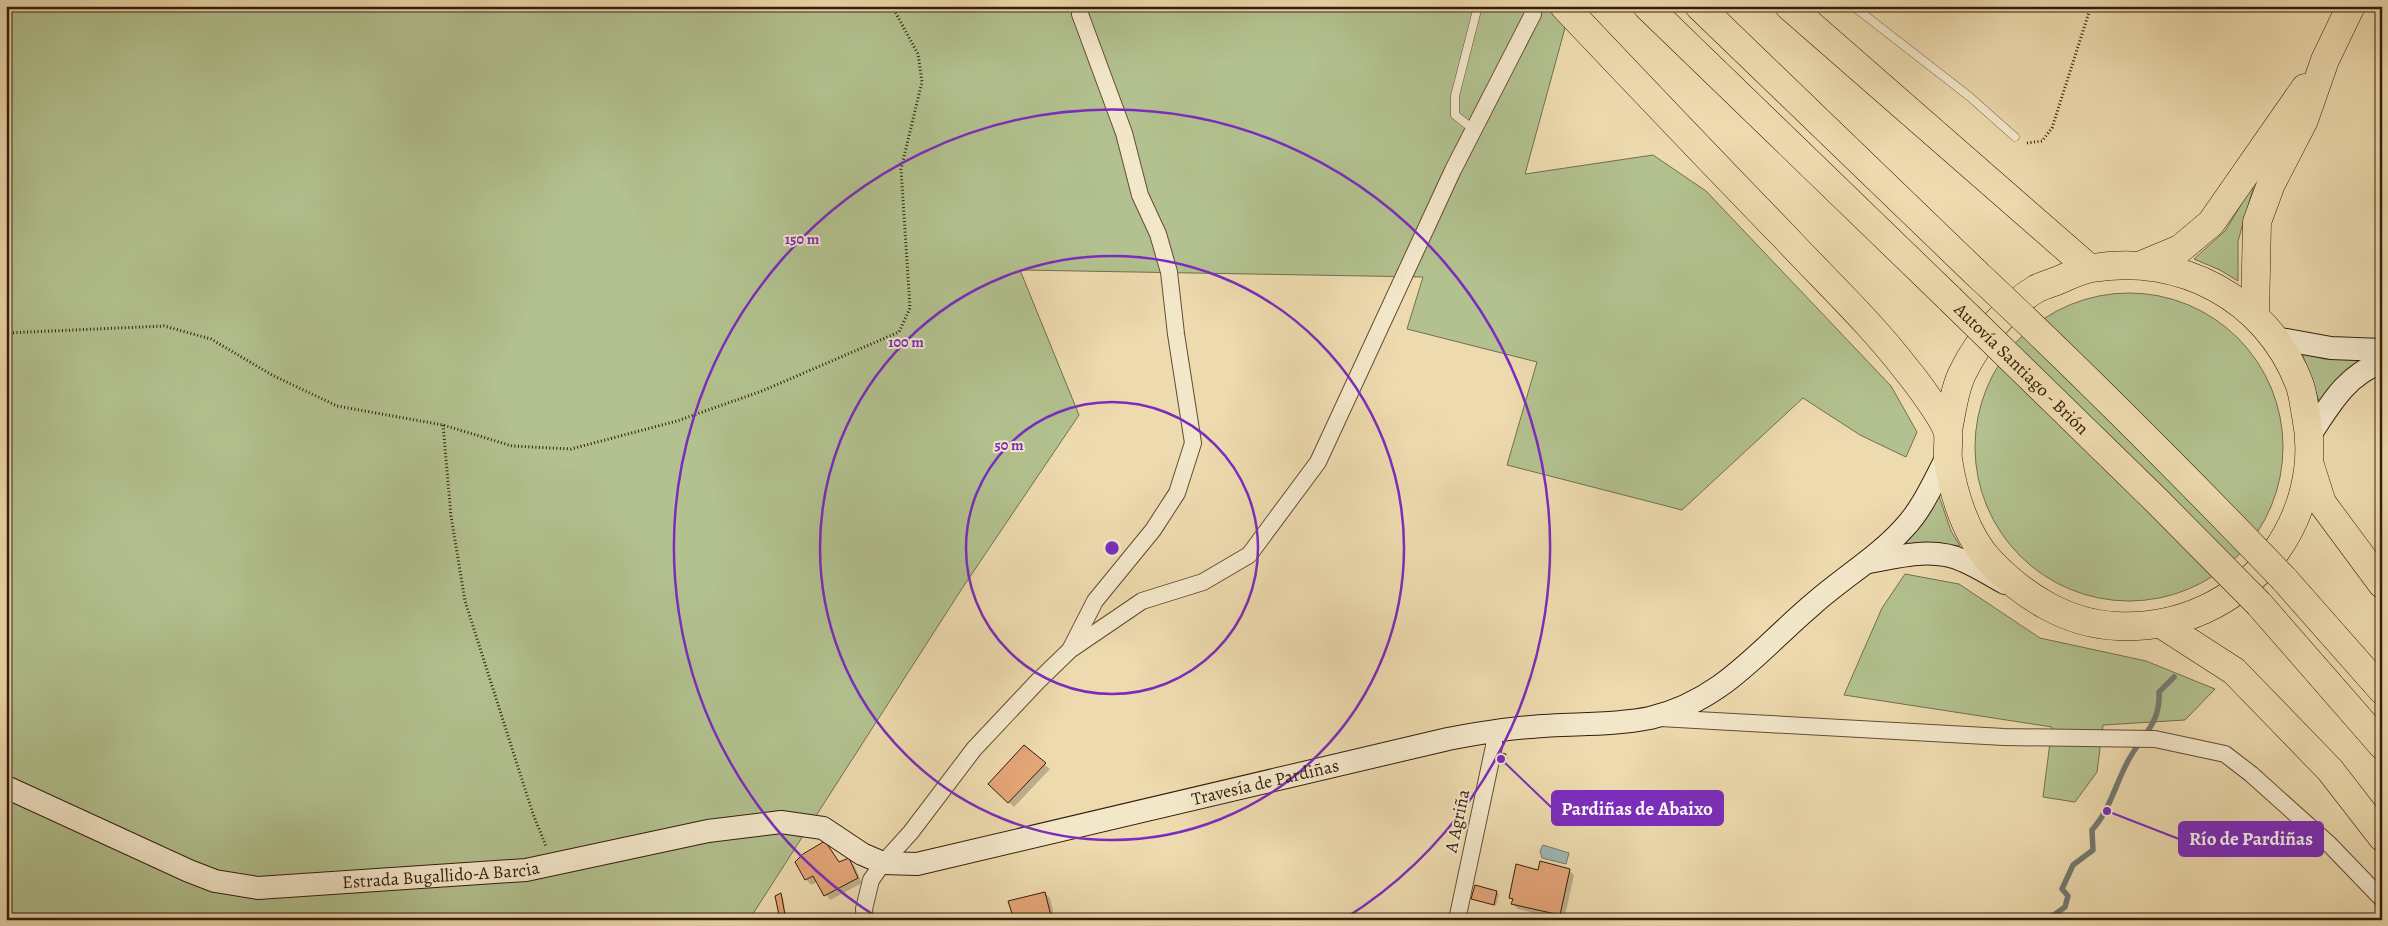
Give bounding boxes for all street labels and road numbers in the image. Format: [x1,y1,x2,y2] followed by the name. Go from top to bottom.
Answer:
[1948,297,2094,440] street label: Autovía Santiago - Brión
[1189,753,1341,811] street label: Travesía de Pardiñas
[1438,787,1476,856] street label: A Agriña
[341,855,542,894] street label: Estrada Bugallido-A Barcia

